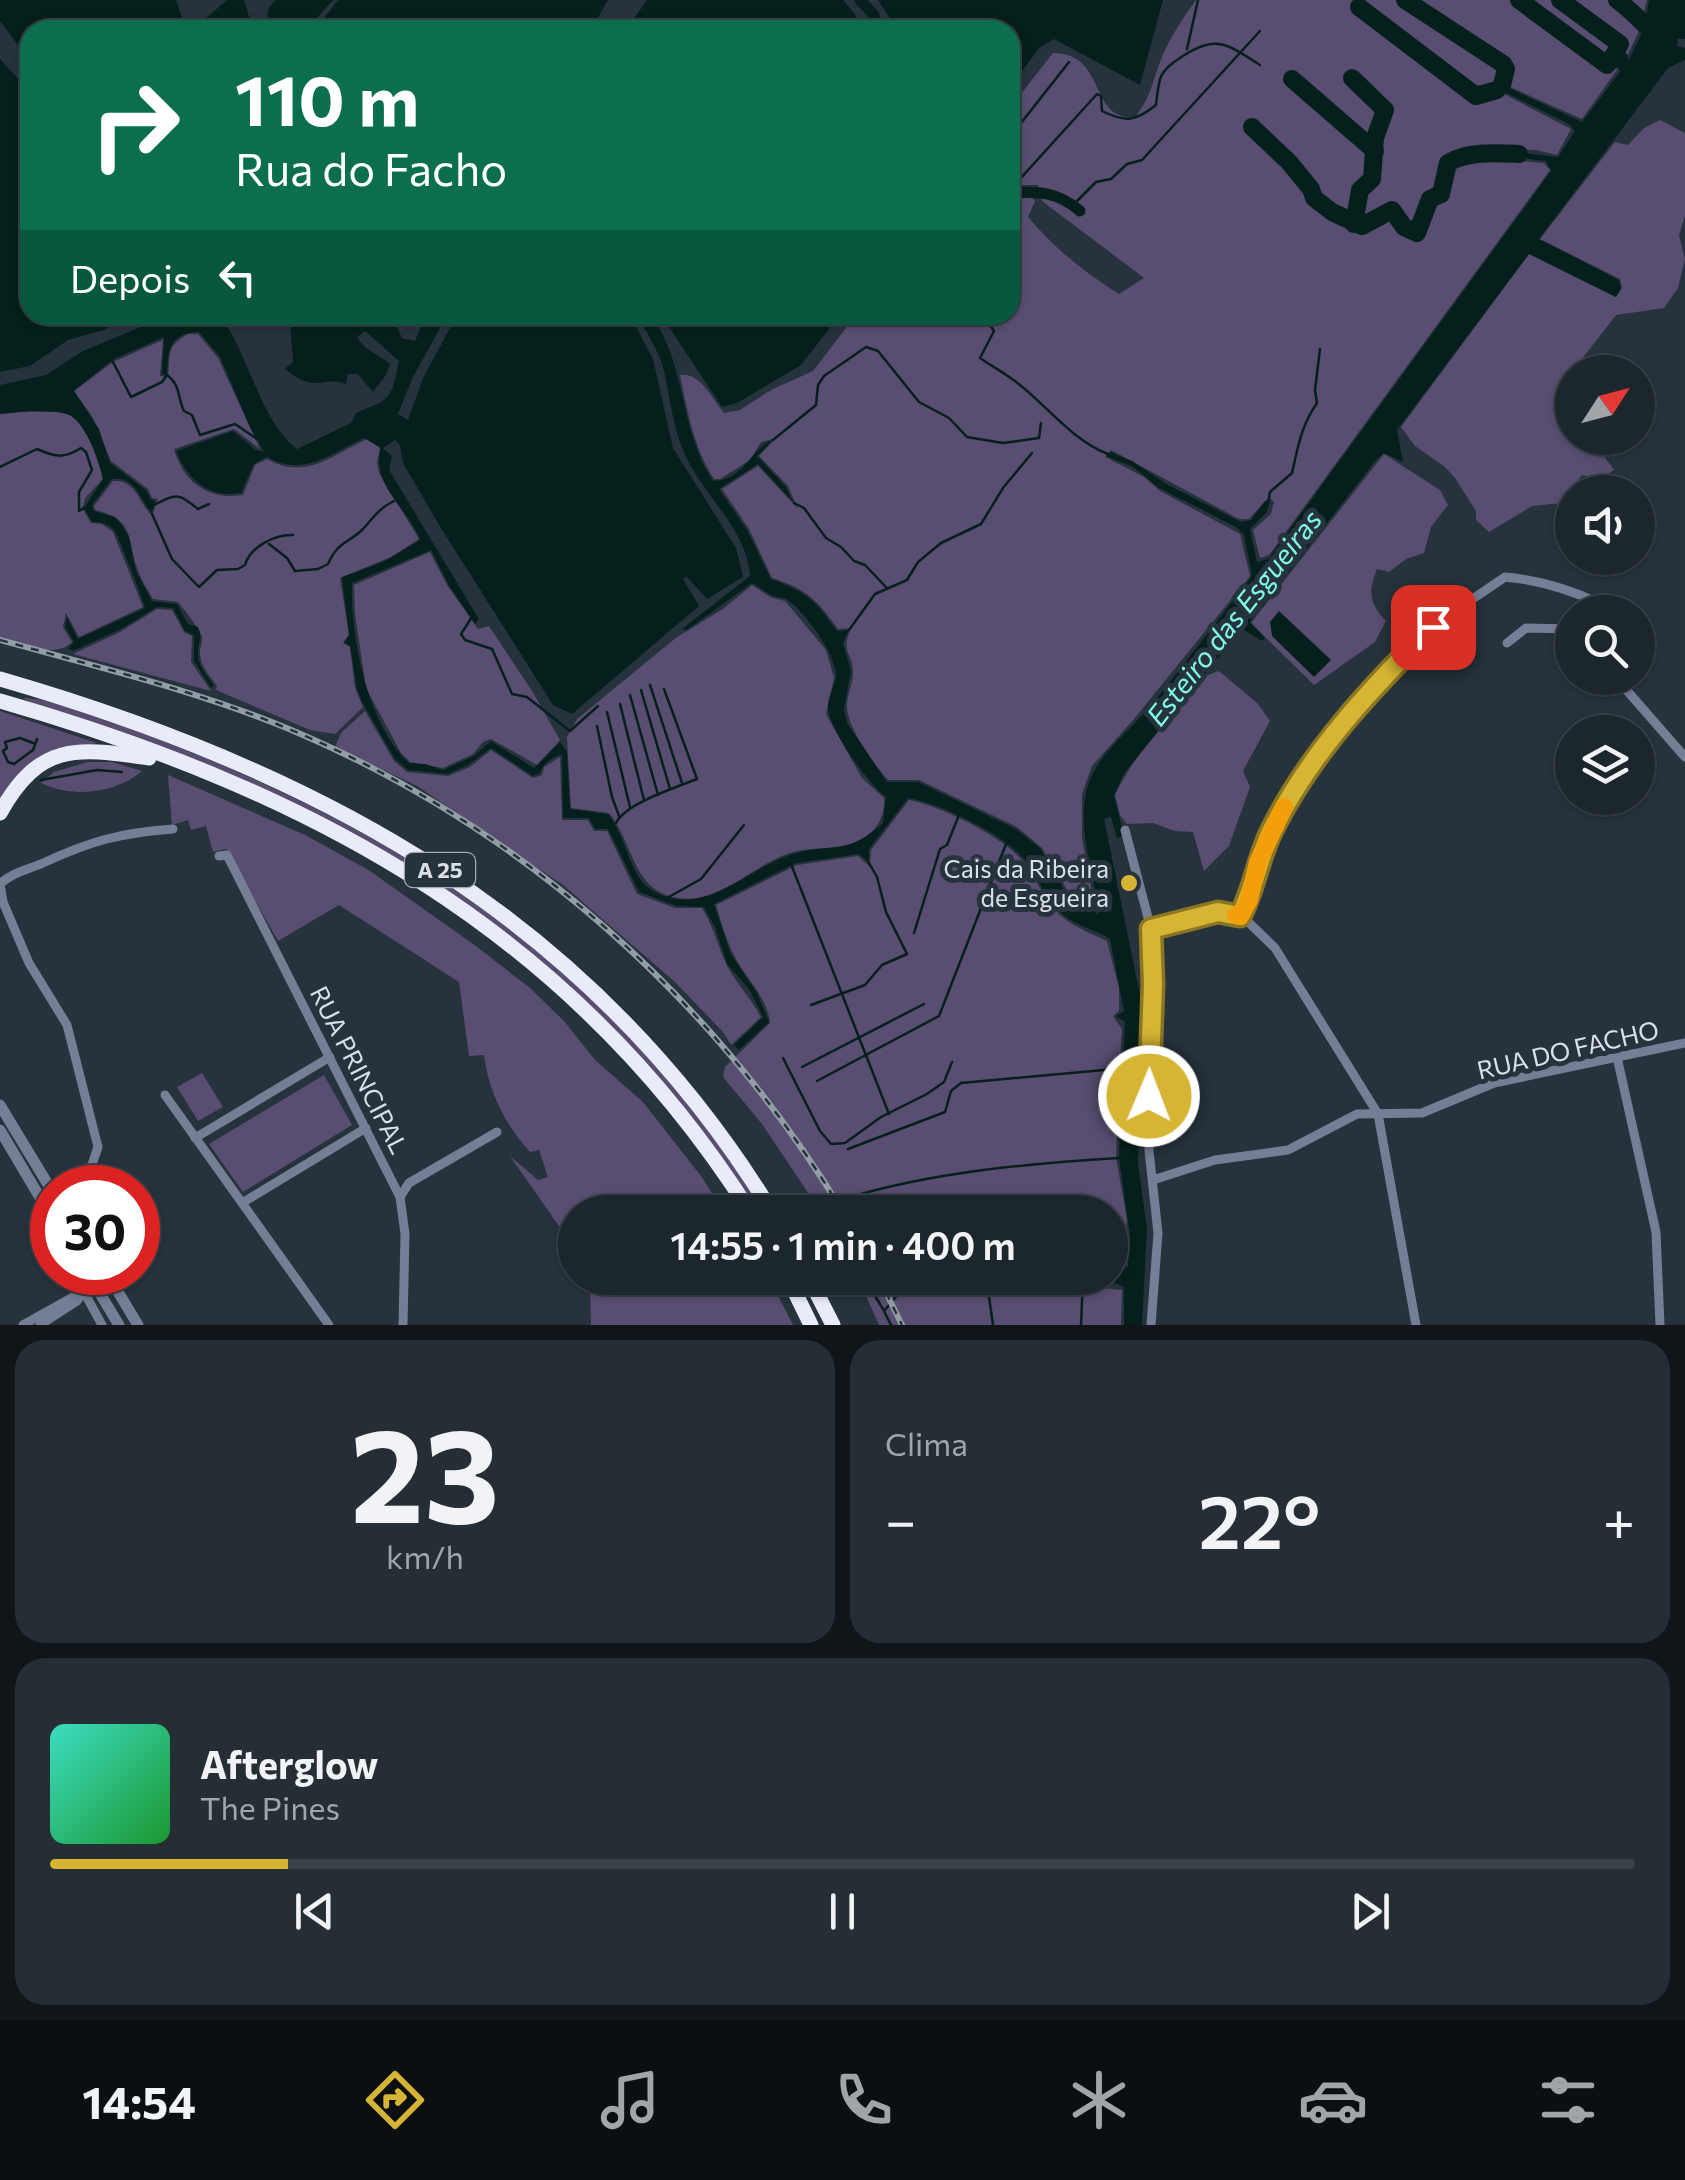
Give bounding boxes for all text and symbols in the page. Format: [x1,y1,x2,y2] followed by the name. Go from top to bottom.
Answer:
[235,55,419,140] text: 110 m
[70,60,200,190] icon: right
[235,140,507,195] text: Rua do Facho
[210,250,265,305] icon: left
[70,254,190,301] text: Depois
[1555,355,1655,455] north arrow
[1555,355,1655,815] map controls
[1555,475,1655,575] button: sound
[1138,503,1328,732] water label: Esteiro das Esgueiras
[1391,585,1476,670] pin
[1555,595,1655,695] button: search
[1406,600,1461,655] icon: arrive
[1555,715,1655,815] button: layers
[405,853,475,887] road number: A 25
[944,853,1109,912] place label: Cais da Ribeira de Esgueira
[1118,872,1140,894] marker: Cais da Ribeira de Esgueira
[305,981,415,1158] street label: RUA PRINCIPAL
[1474,1014,1662,1085] street label: RUA DO FACHO
[1097,1044,1201,1148] position arrow
[30,1165,160,1295] speed limit sign: 30
[670,1221,1016,1268] text: 14:55 · 1 min · 400 m
[350,1391,500,1550] text: 23
[885,1423,968,1463] text: Clima
[1198,1473,1320,1564] text: 22°
[885,1485,916,1552] text: −
[1603,1485,1635,1552] text: +
[386,1536,464,1576] text: km/h
[200,1740,378,1787] text: Afterglow
[200,1787,340,1827] text: The Pines
[287,1884,342,1939] icon: previous
[815,1884,870,1939] icon: pause
[1343,1884,1398,1939] icon: next
[360,2065,430,2135] icon: directions
[595,2065,665,2135] icon: music
[829,2065,899,2135] icon: phone
[1064,2065,1134,2135] icon: climate
[1298,2065,1368,2135] icon: car
[1533,2065,1603,2135] icon: filters
[82,2073,196,2128] text: 14:54

